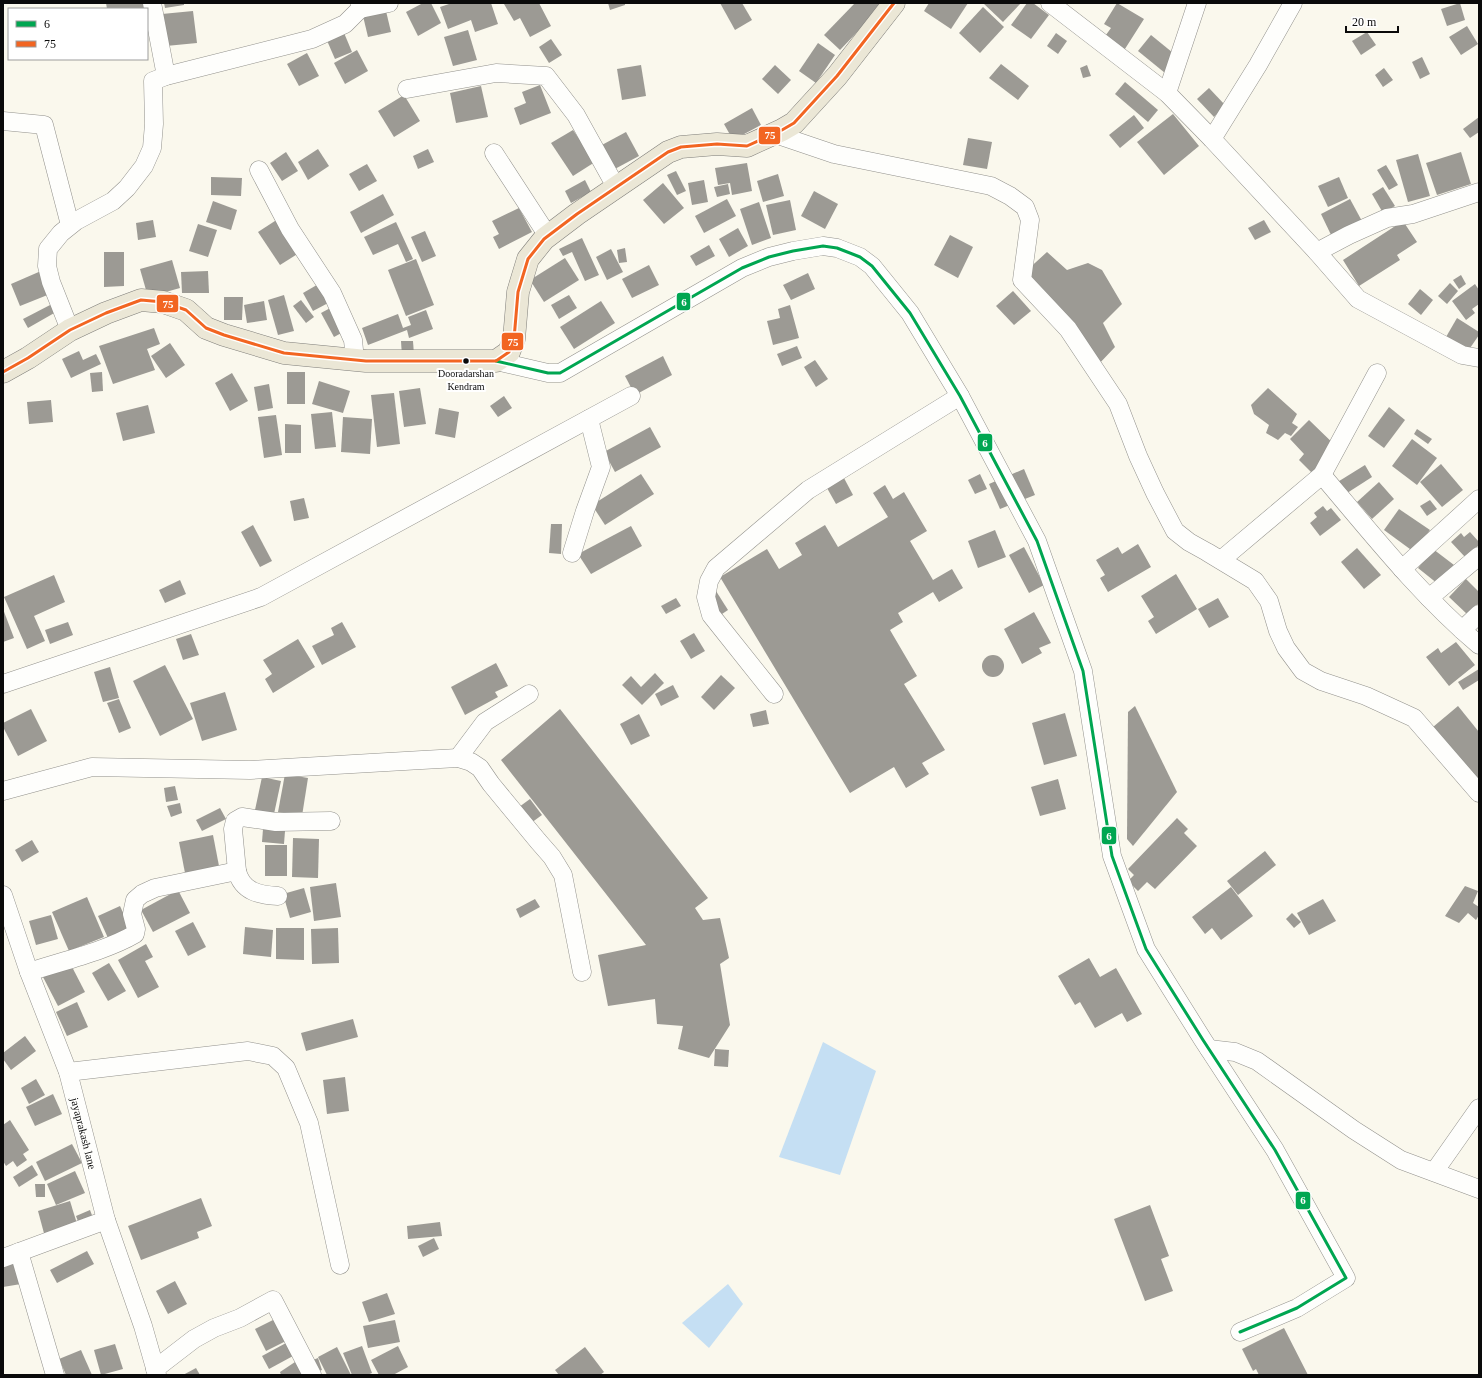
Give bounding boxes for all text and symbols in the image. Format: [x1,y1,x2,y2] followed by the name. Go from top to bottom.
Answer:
[8,8,148,60] legend
[1346,8,1398,34] scale bar
[1352,15,1377,29] text: 20 m
[44,17,50,31] text: 6
[44,37,56,51] text: 75
[758,126,781,145] line badge: 75
[765,129,776,141] text: 75
[676,292,691,311] line badge: 6
[156,294,179,313] line badge: 75
[681,296,687,308] text: 6
[163,298,174,310] text: 75
[501,332,524,351] line badge: 75
[508,336,519,348] text: 75
[461,356,471,366] marker: Dooradarshan Kendram
[438,368,494,392] place label: Dooradarshan Kendram
[977,433,993,452] line badge: 6
[982,437,988,449] text: 6
[1101,826,1117,845] line badge: 6
[1106,830,1112,842] text: 6
[69,1095,99,1171] street label: jayaprakash lane
[1295,1191,1311,1210] line badge: 6
[1300,1194,1306,1206] text: 6

